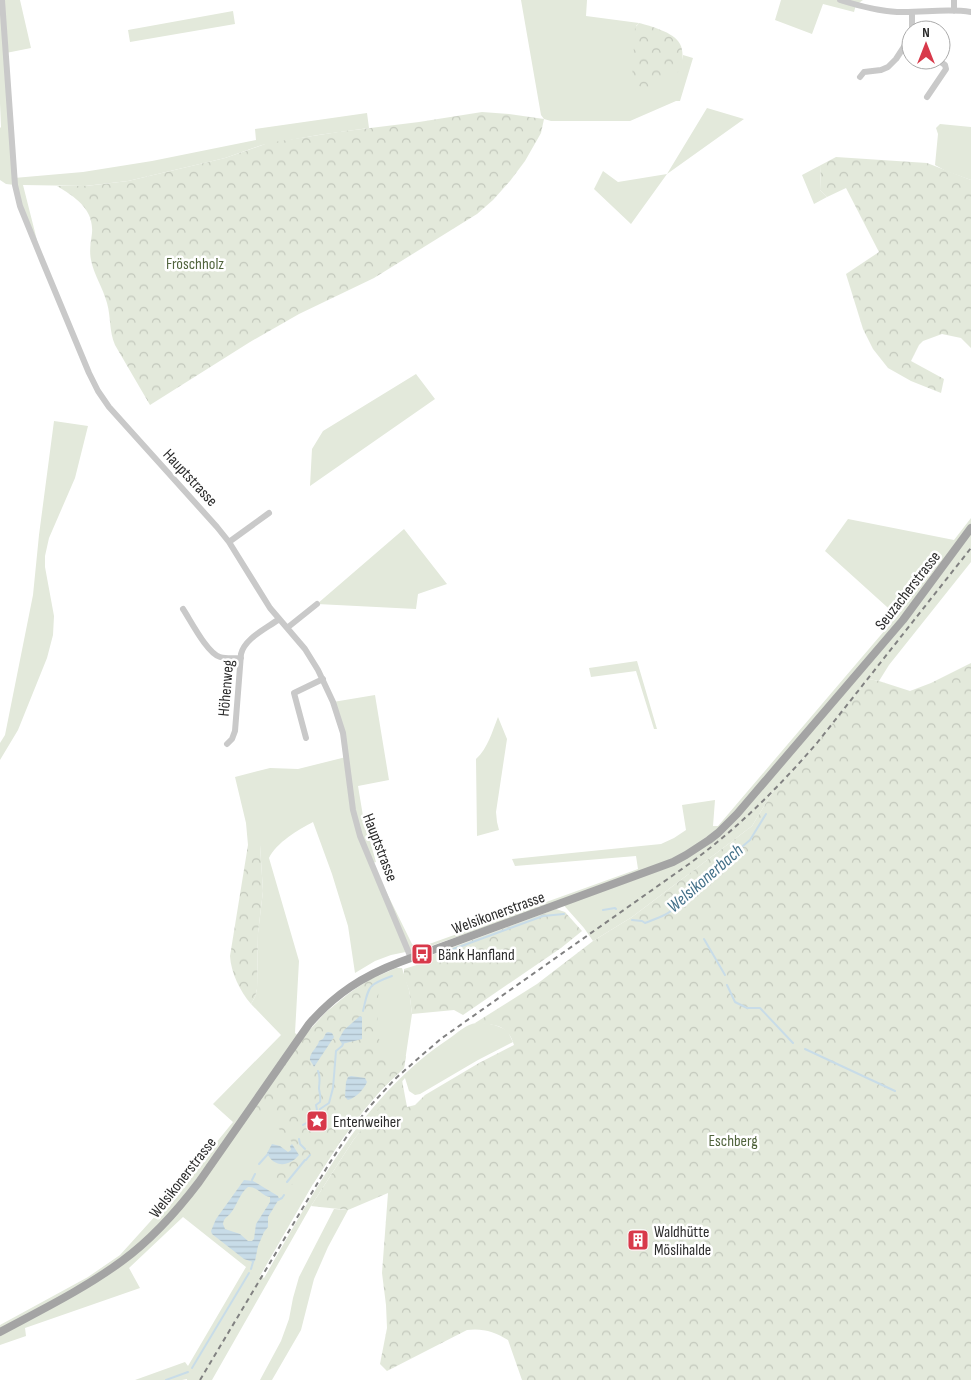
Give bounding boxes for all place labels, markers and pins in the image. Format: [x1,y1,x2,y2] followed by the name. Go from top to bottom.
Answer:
[410,942,434,966] bus stop icon: Bänk Hanfland
[438,946,515,965] place label: Bänk Hanfland
[305,1109,329,1133] place icon: Entenweiher
[333,1113,401,1132] place label: Entenweiher
[654,1223,711,1260] place label: Waldhütte Möslihalde
[626,1228,650,1252] building icon: Waldhütte Möslihalde

